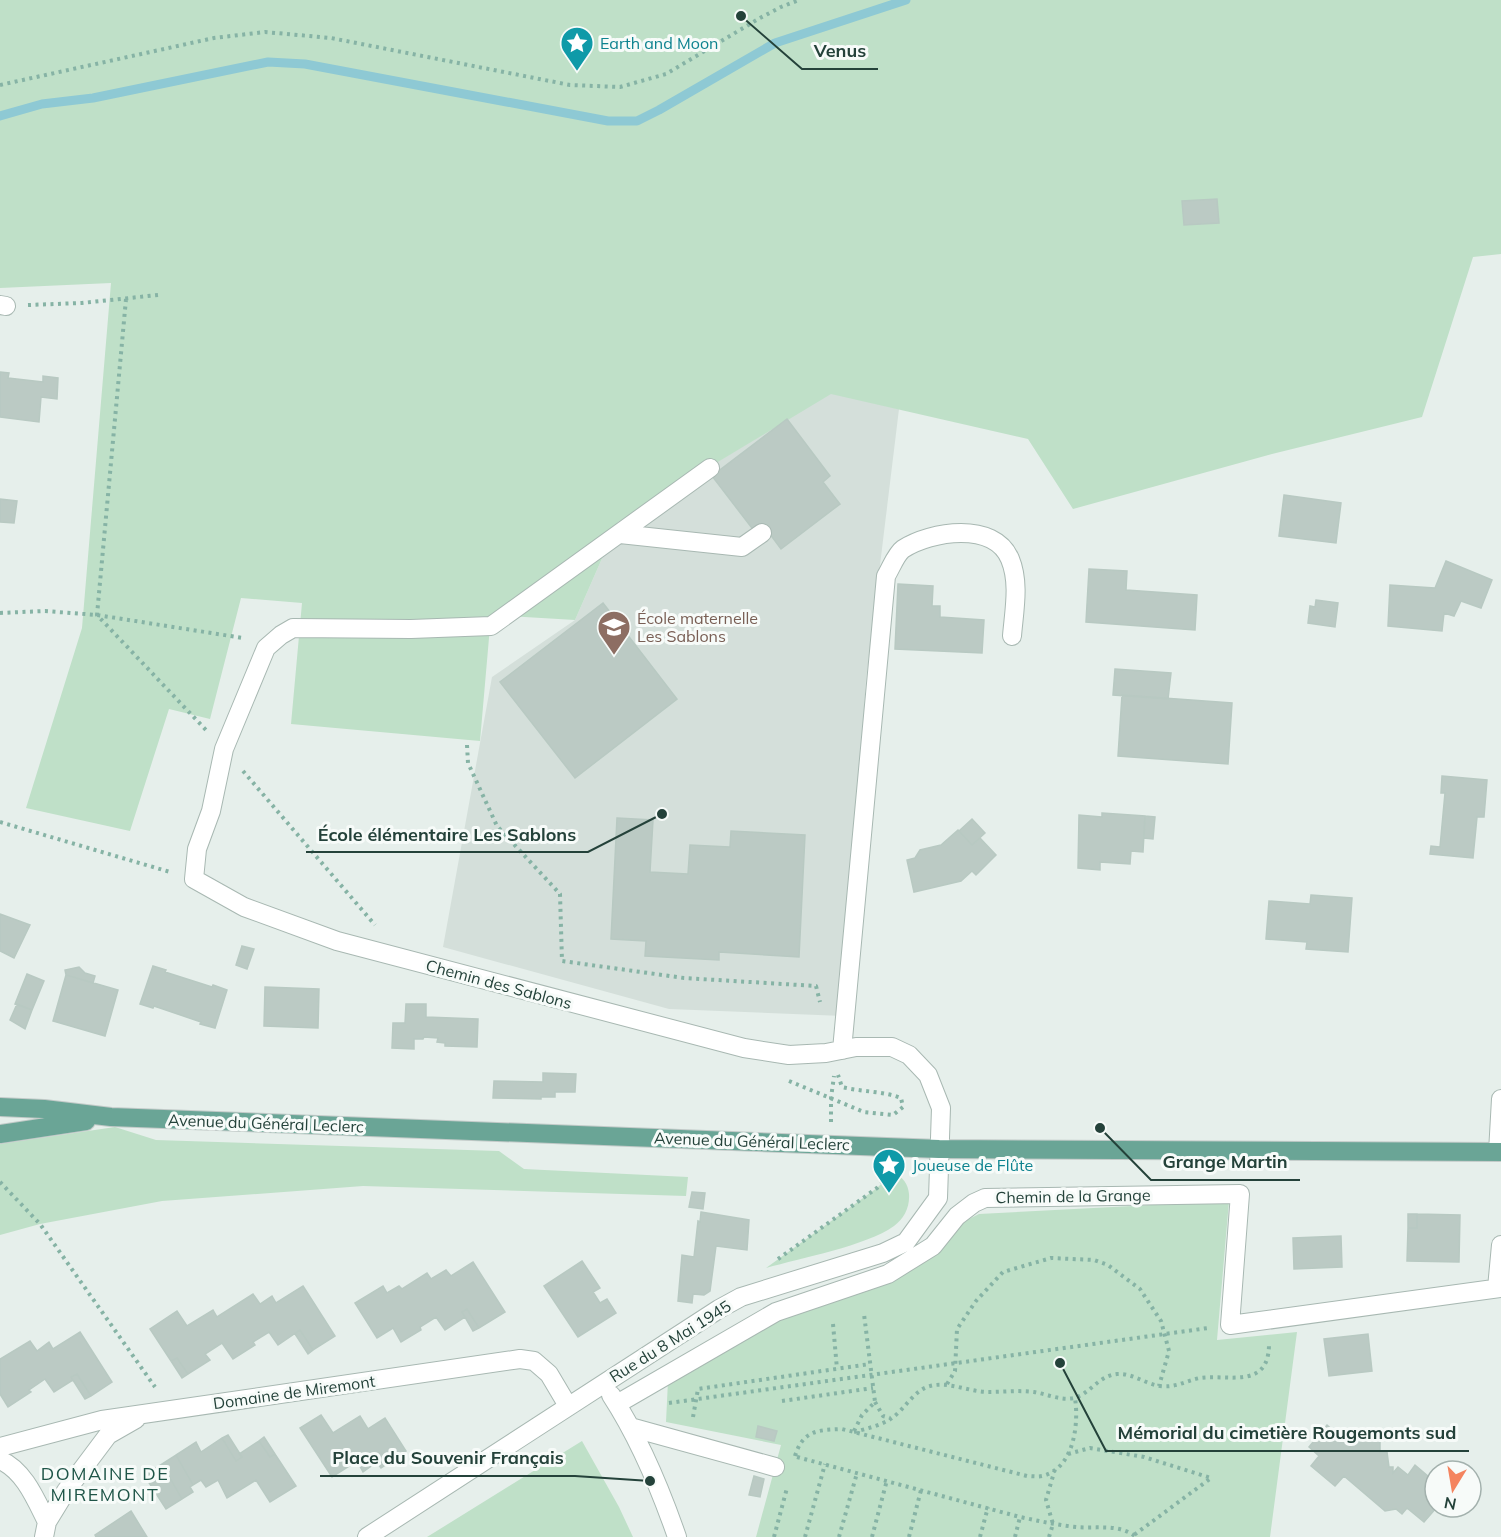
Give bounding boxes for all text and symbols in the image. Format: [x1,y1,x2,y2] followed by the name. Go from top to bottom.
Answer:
[559,25,595,72] place icon: Earth and Moon
[600,33,718,53] place label: Earth and Moon
[802,33,878,69] callout: Venus
[813,39,866,62] text: Venus
[637,608,758,646] place label: École maternelle Les Sablons
[596,609,632,656] school or university icon: École maternelle Les Sablons
[306,816,588,852] callout: École élémentaire Les Sablons
[318,823,576,846] text: École élémentaire Les Sablons
[424,955,574,1013] street label: Chemin des Sablons
[168,1110,364,1136] street label: Avenue du Général Leclerc
[654,1128,850,1154] street label: Avenue du Général Leclerc
[1151,1144,1300,1180] callout: Grange Martin
[871,1147,907,1194] place icon: Joueuse de Flûte
[1162,1150,1288,1173] text: Grange Martin
[912,1155,1033,1175] place label: Joueuse de Flûte
[995,1185,1151,1207] street label: Chemin de la Grange
[605,1296,735,1386] street label: Rue du 8 Mai 1945
[212,1371,377,1413] street label: Domaine de Miremont
[1106,1415,1469,1451] callout: Mémorial du cimetière Rougemonts sud
[1118,1421,1456,1444] text: Mémorial du cimetière Rougemonts sud
[320,1440,575,1476] callout: Place du Souvenir Français
[332,1446,564,1469] text: Place du Souvenir Français
[1423,1459,1483,1519] north arrow
[41,1462,169,1506] district label: DOMAINE DE MIREMONT
[1442,1493,1458,1515] text: N

